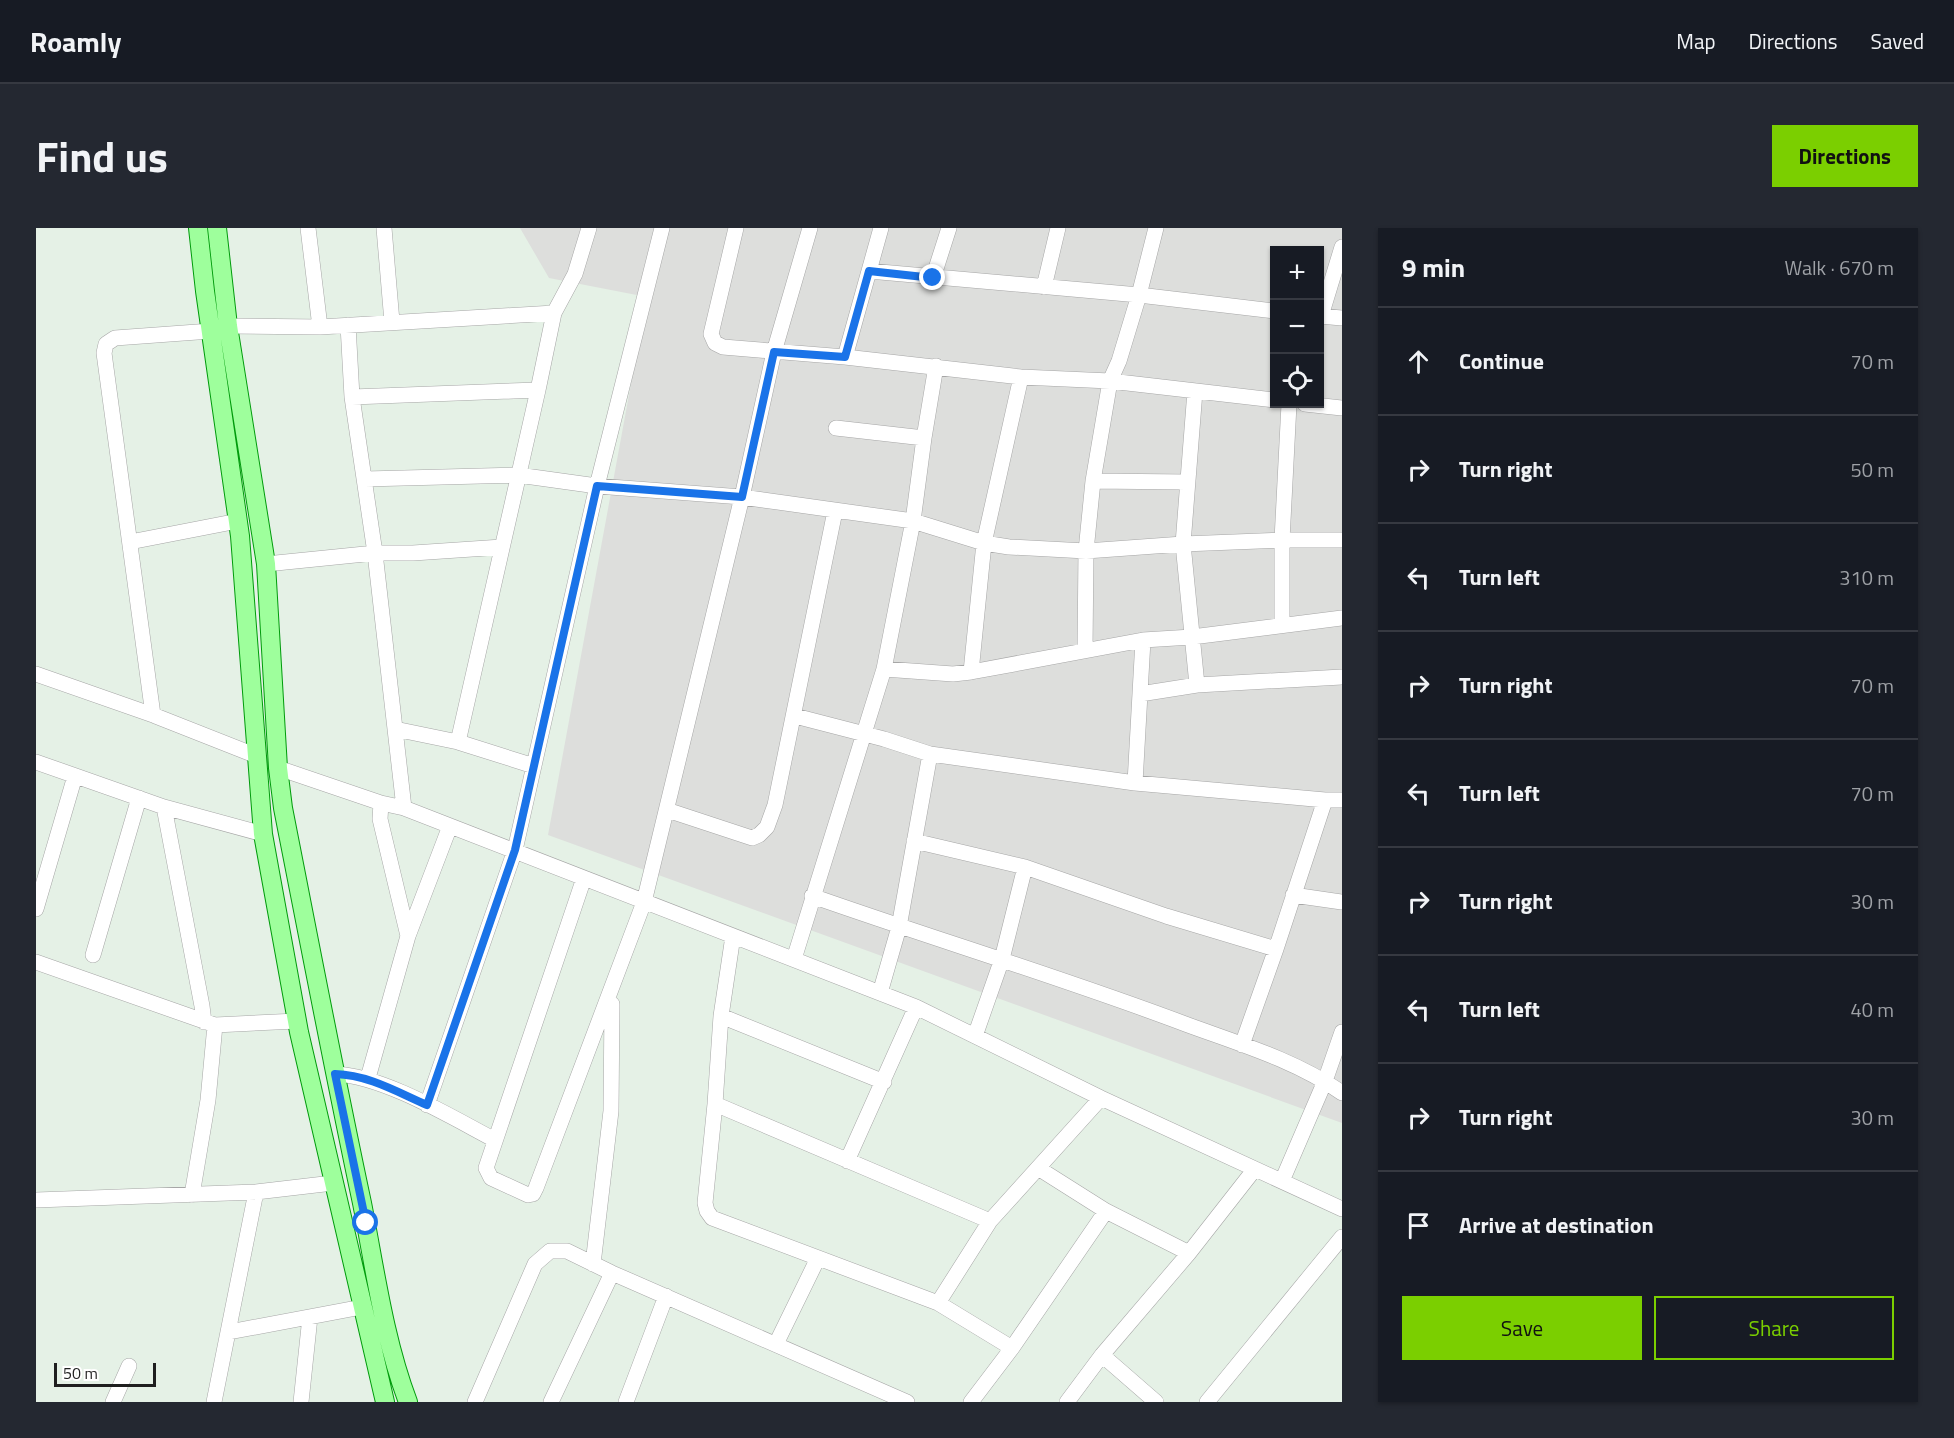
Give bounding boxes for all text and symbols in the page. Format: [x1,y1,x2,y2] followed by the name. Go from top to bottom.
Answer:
[30,20,121,63] text: Roamly
[1676,25,1716,57] text: Map
[1749,25,1838,57] text: Directions
[1871,25,1924,57] text: Saved
[36,124,168,188] text: Find us
[1772,125,1918,187] button: Directions
[1270,246,1324,408] map controls
[1270,246,1324,300] button: +
[1402,248,1465,287] text: 9 min
[1785,252,1894,283] text: Walk · 670 m
[919,264,945,290] route end
[1270,300,1324,354] button: −
[1459,344,1544,378] text: Continue
[1402,345,1435,378] icon: ahead
[1850,346,1894,377] text: 70 m
[1270,354,1324,408] button: locate
[1459,452,1553,486] text: Turn right
[1402,453,1435,486] icon: right
[1850,454,1894,485] text: 50 m
[1459,560,1540,594] text: Turn left
[1402,561,1435,594] icon: left
[1839,562,1894,593] text: 310 m
[1459,668,1553,702] text: Turn right
[1402,669,1435,702] icon: right
[1850,670,1894,701] text: 70 m
[1459,776,1540,810] text: Turn left
[1402,777,1435,810] icon: left
[1850,778,1894,809] text: 70 m
[1459,884,1553,918] text: Turn right
[1402,885,1435,918] icon: right
[1850,886,1894,917] text: 30 m
[1459,992,1540,1026] text: Turn left
[1402,993,1435,1026] icon: left
[1850,994,1894,1025] text: 40 m
[1459,1100,1553,1134] text: Turn right
[1402,1101,1435,1134] icon: right
[1850,1102,1894,1133] text: 30 m
[1459,1208,1654,1242] text: Arrive at destination
[352,1209,378,1235] route start
[1402,1209,1435,1242] icon: arrive
[1402,1296,1642,1360] button: Save
[1654,1296,1894,1360] button: Share
[54,1360,156,1388] scale bar
[63,1361,98,1385] text: 50 m

